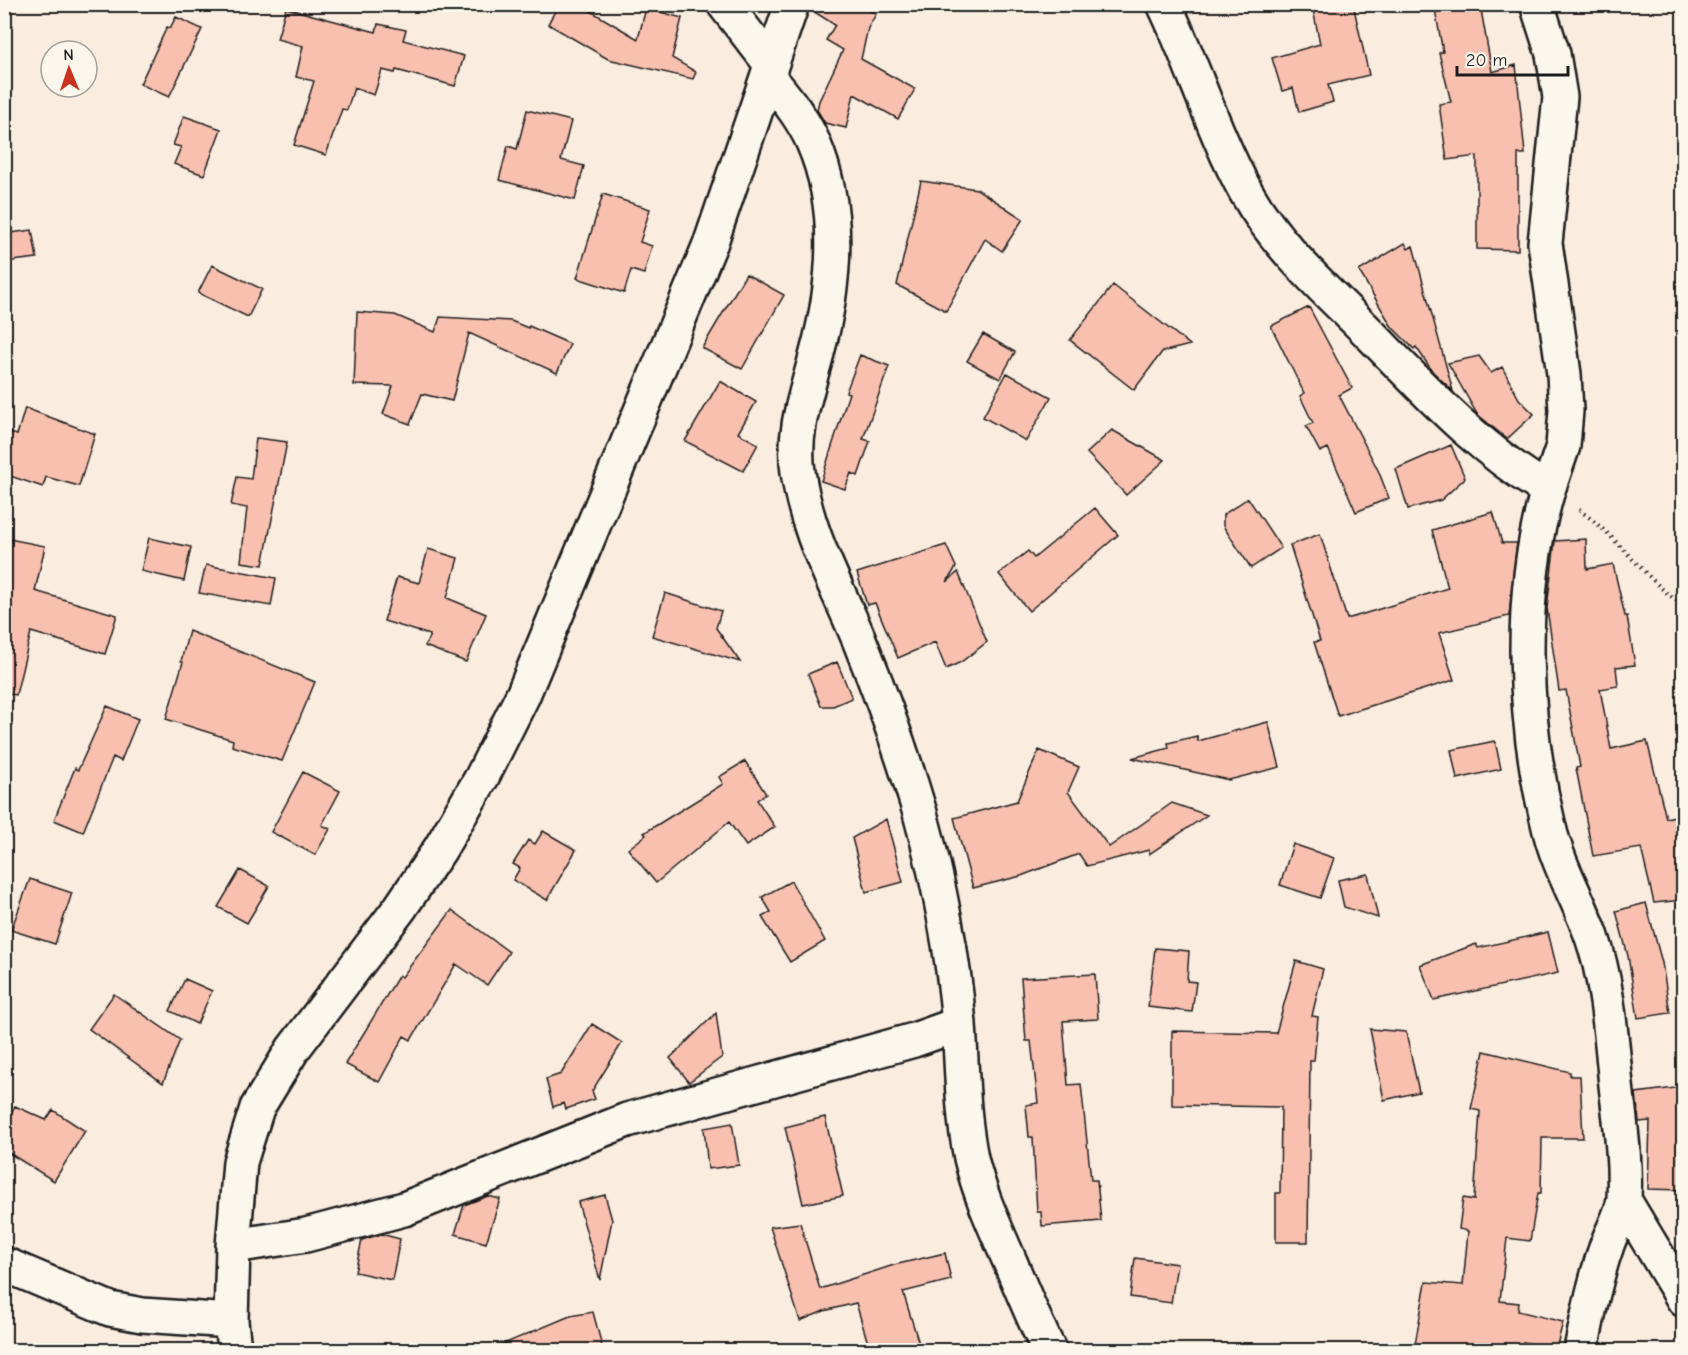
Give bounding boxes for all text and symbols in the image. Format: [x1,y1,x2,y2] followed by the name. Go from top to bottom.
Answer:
[39,39,99,99] north arrow
[1457,39,1568,77] scale bar
[63,46,74,64] text: N
[1466,50,1507,71] text: 20 m

